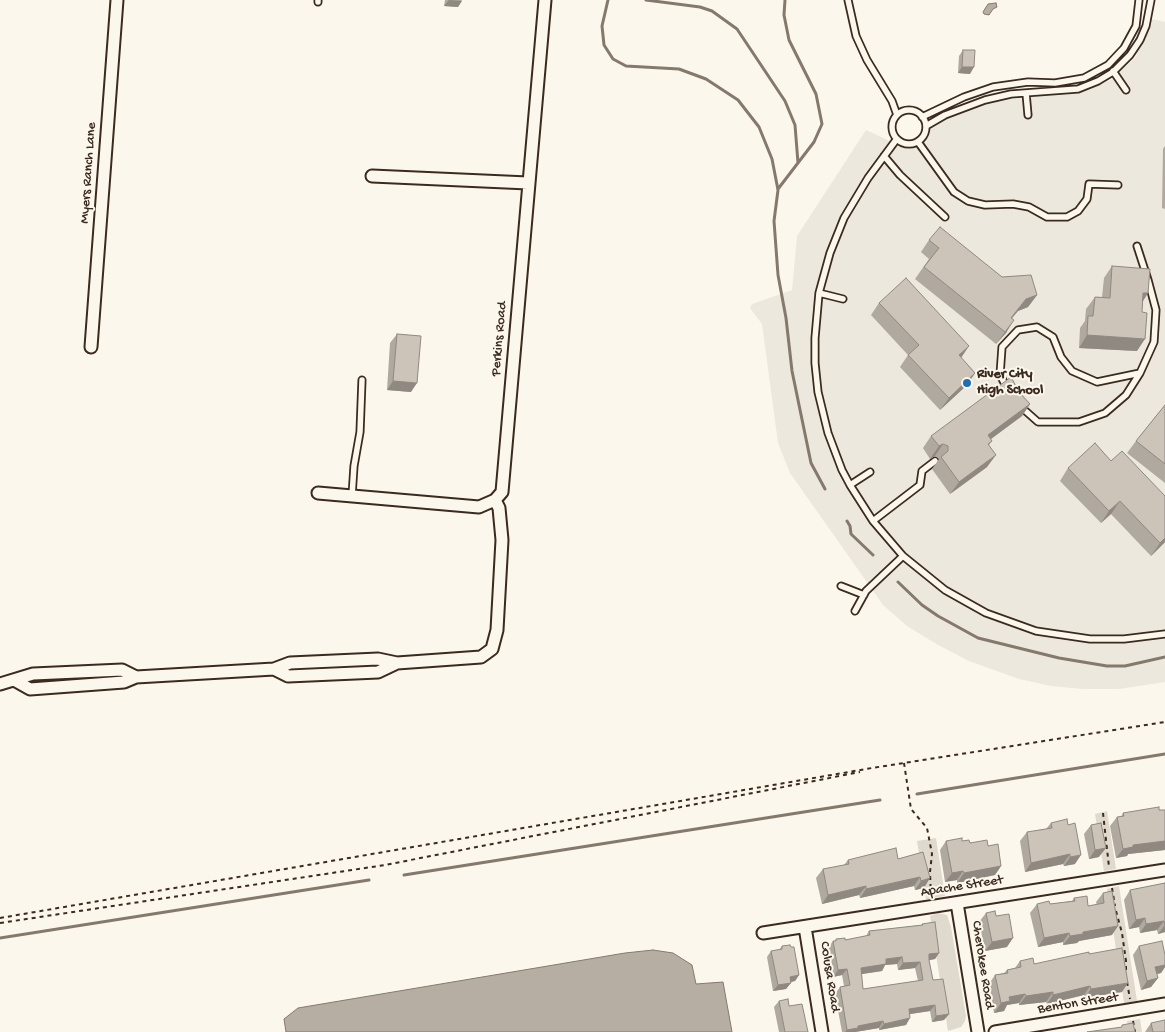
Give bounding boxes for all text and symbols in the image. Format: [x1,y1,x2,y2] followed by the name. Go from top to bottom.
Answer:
[77,122,101,224] street label: Myers Ranch Lane
[488,301,512,377] street label: Perkins Road
[977,367,1043,400] place label: River City High School
[961,377,973,389] marker: River City High School
[920,872,1004,902] street label: Apache Street
[967,920,997,1010] street label: Cherokee Road
[815,940,843,1014] street label: Colusa Road
[1037,989,1119,1019] street label: Benton Street

